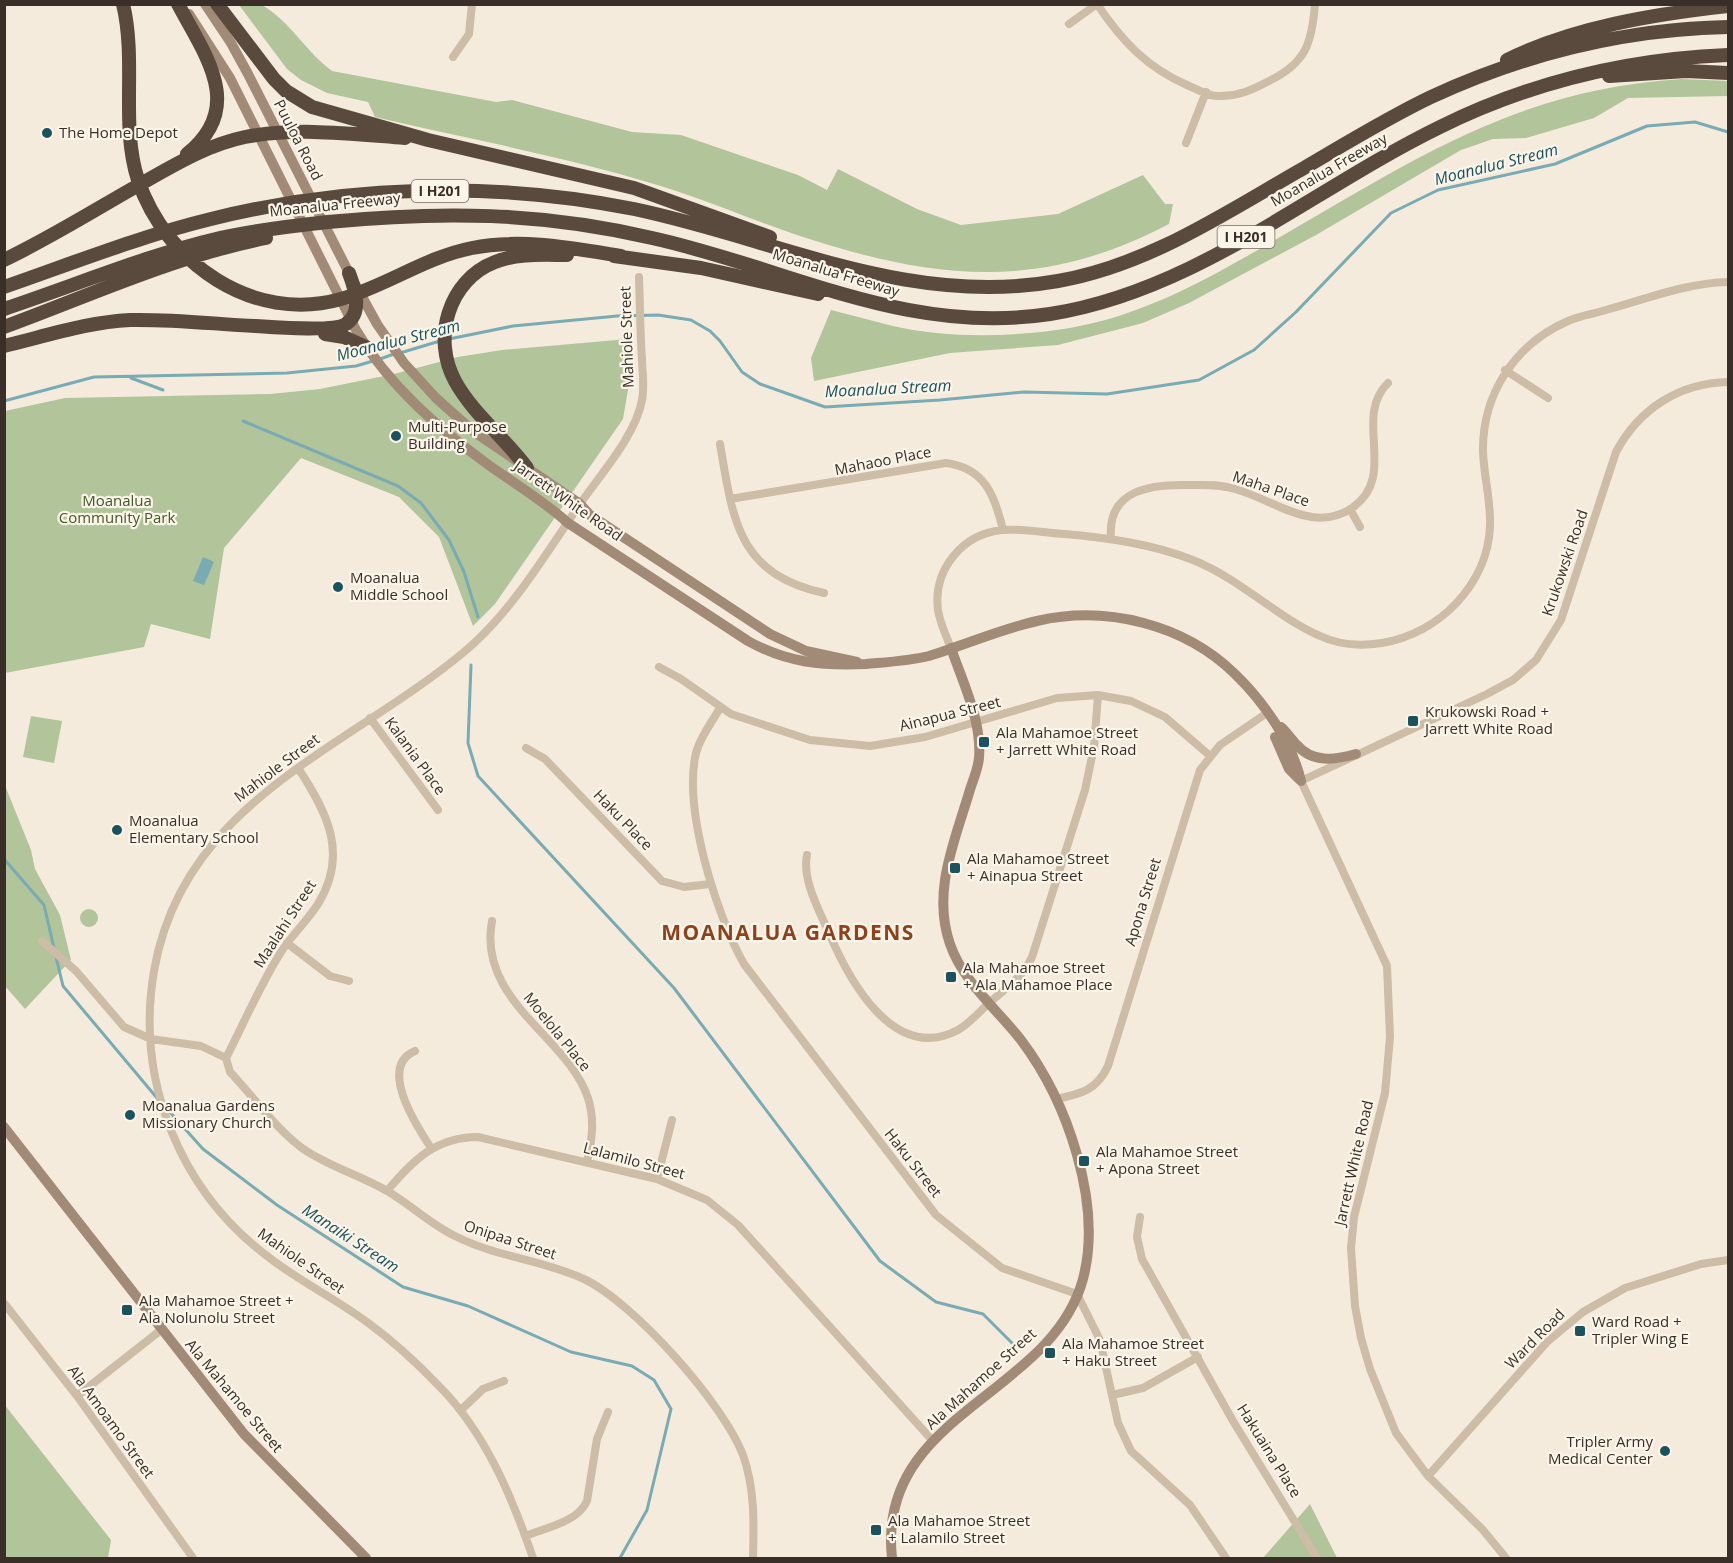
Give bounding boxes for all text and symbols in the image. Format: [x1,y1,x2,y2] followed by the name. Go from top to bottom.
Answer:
[270,96,328,183] street label: Puuloa Road
[59,122,178,142] place label: The Home Depot
[40,126,54,140] marker: The Home Depot
[1266,127,1391,211] street label: Moanalua Freeway
[1432,138,1560,190] water label: Moanalua Stream
[412,180,468,202] road number: I H201
[268,187,402,221] street label: Moanalua Freeway
[1218,226,1274,248] road number: I H201
[770,243,903,301] street label: Moanalua Freeway
[614,286,638,388] street label: Mahiole Street
[334,314,462,366] water label: Moanalua Stream
[824,374,952,402] water label: Moanalua Stream
[408,416,507,453] place label: Multi-Purpose Building
[389,429,403,443] marker: Multi-Purpose Building
[833,441,933,479] street label: Mahaoo Place
[509,454,627,545] street label: Jarrett White Road
[1230,466,1312,511] street label: Maha Place
[59,490,175,527] park label: Moanalua Community Park
[1536,507,1592,619] street label: Krukowski Road
[350,567,448,604] place label: Moanalua Middle School
[331,580,345,594] marker: Moanalua Middle School
[897,691,1002,735] street label: Ainapua Street
[1423,701,1553,738] place label: Krukowski Road + Jarrett White Road
[381,712,451,798] street label: Kalania Place
[1406,714,1420,728] marker: Krukowski Road + Jarrett White Road
[996,722,1138,759] place label: Ala Mahamoe Street + Jarrett White Road
[230,729,323,806] street label: Mahiole Street
[977,735,991,749] marker: Ala Mahamoe Street + Jarrett White Road
[590,785,658,854] street label: Haku Place
[129,810,259,847] place label: Moanalua Elementary School
[110,823,124,837] marker: Moanalua Elementary School
[967,848,1109,885] place label: Ala Mahamoe Street + Ainapua Street
[1119,855,1165,948] street label: Apona Street
[948,861,962,875] marker: Ala Mahamoe Street + Ainapua Street
[248,876,320,971] street label: Maalahi Street
[661,918,915,946] district label: MOANALUA GARDENS
[963,957,1112,994] place label: Ala Mahamoe Street + Ala Mahamoe Place
[944,970,958,984] marker: Ala Mahamoe Street + Ala Mahamoe Place
[520,988,596,1075] street label: Moelola Place
[142,1095,275,1132] place label: Moanalua Gardens Missionary Church
[1328,1098,1377,1229] street label: Jarrett White Road
[123,1108,137,1122] marker: Moanalua Gardens Missionary Church
[881,1124,947,1201] street label: Haku Street
[581,1137,687,1183] street label: Lalamilo Street
[1096,1141,1238,1178] place label: Ala Mahamoe Street + Apona Street
[1077,1154,1091,1168] marker: Ala Mahamoe Street + Apona Street
[298,1198,404,1278] water label: Manaiki Stream
[461,1215,559,1263] street label: Onipaa Street
[254,1223,349,1298] street label: Mahiole Street
[139,1290,293,1327] place label: Ala Mahamoe Street + Ala Nolunolu Street
[120,1303,134,1317] marker: Ala Mahamoe Street + Ala Nolunolu Street
[1500,1304,1569,1373] street label: Ward Road
[1592,1311,1689,1348] place label: Ward Road + Tripler Wing E
[921,1323,1040,1433] street label: Ala Mahamoe Street
[1573,1324,1587,1338] marker: Ward Road + Tripler Wing E
[1062,1333,1204,1370] place label: Ala Mahamoe Street + Haku Street
[181,1335,288,1456] street label: Ala Mahamoe Street
[1043,1346,1057,1360] marker: Ala Mahamoe Street + Haku Street
[64,1361,160,1482] street label: Ala Amoamo Street
[1233,1400,1307,1501] street label: Hakuaina Place
[1548,1431,1653,1468] place label: Tripler Army Medical Center
[1658,1444,1672,1458] marker: Tripler Army Medical Center
[888,1510,1030,1547] place label: Ala Mahamoe Street + Lalamilo Street
[869,1523,883,1537] marker: Ala Mahamoe Street + Lalamilo Street

